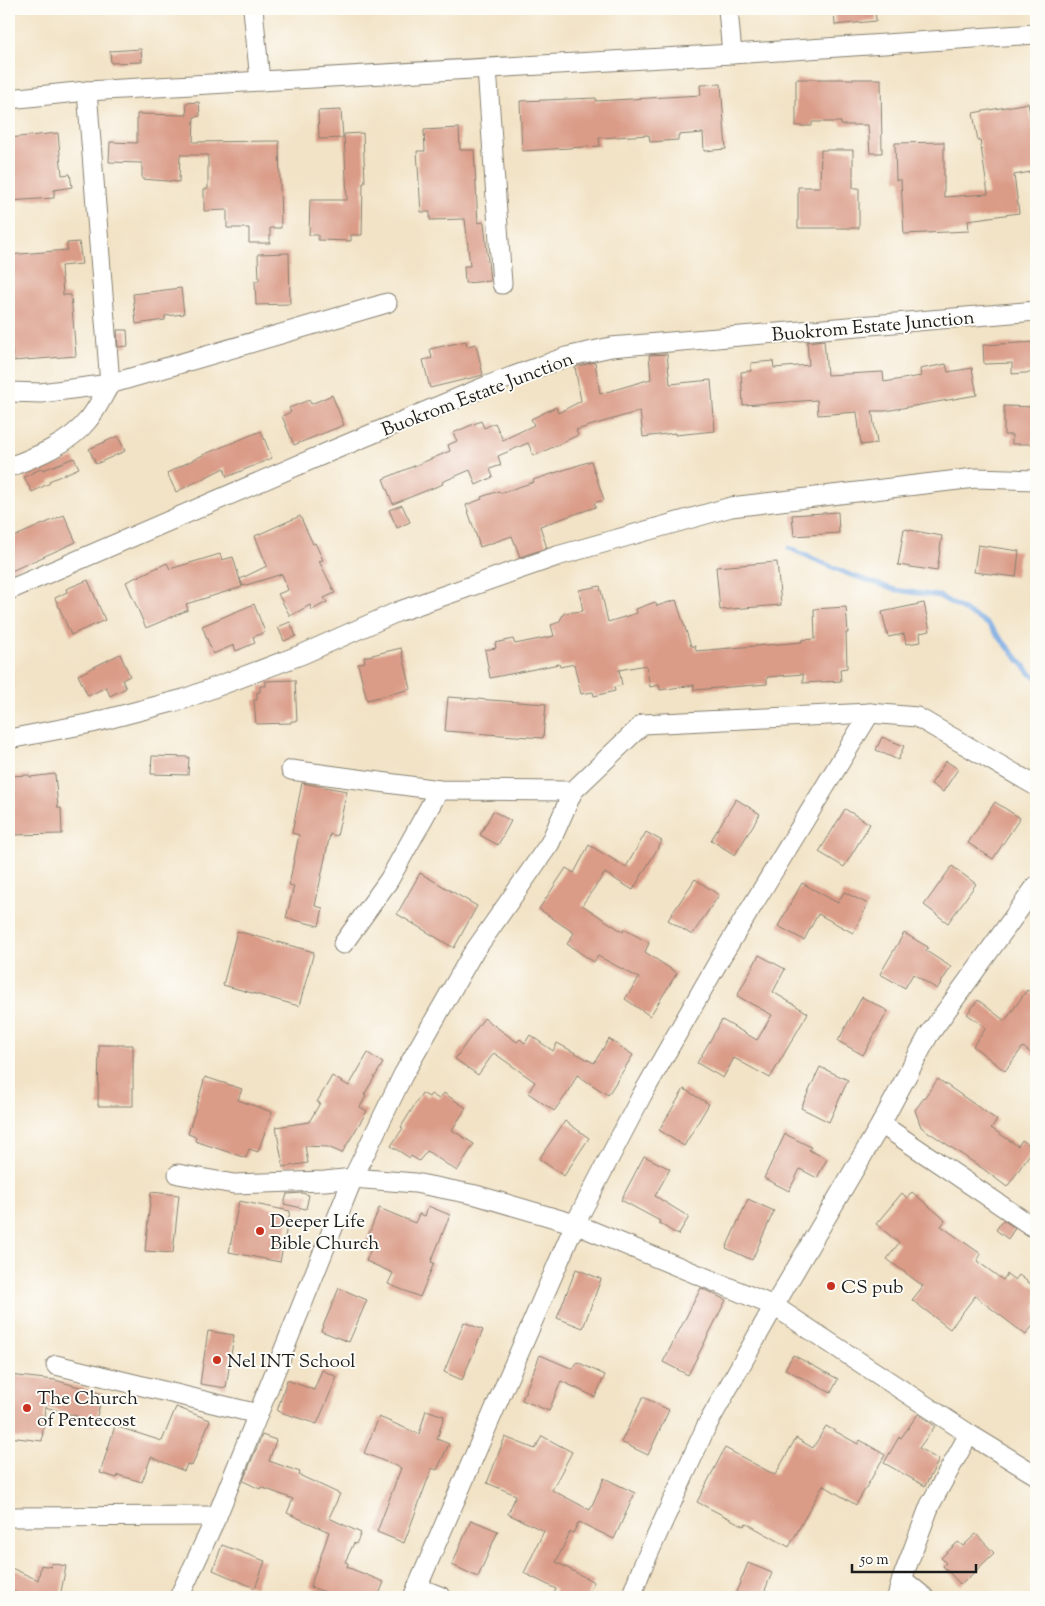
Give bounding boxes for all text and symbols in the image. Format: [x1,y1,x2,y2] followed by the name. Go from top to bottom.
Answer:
[771,305,976,350] street label: Buokrom Estate Junction
[378,346,578,444] street label: Buokrom Estate Junction
[270,1209,380,1258] place label: Deeper Life Bible Church
[254,1225,266,1237] marker: Deeper Life Bible Church
[841,1275,903,1302] place label: CS pub
[825,1280,837,1292] marker: CS pub
[227,1349,356,1376] place label: Nel INT School
[211,1354,223,1366] marker: Nel INT School
[37,1386,138,1435] place label: The Church of Pentecost
[21,1402,33,1414] marker: The Church of Pentecost
[852,1541,976,1573] scale bar
[859,1550,889,1571] text: 50 m

